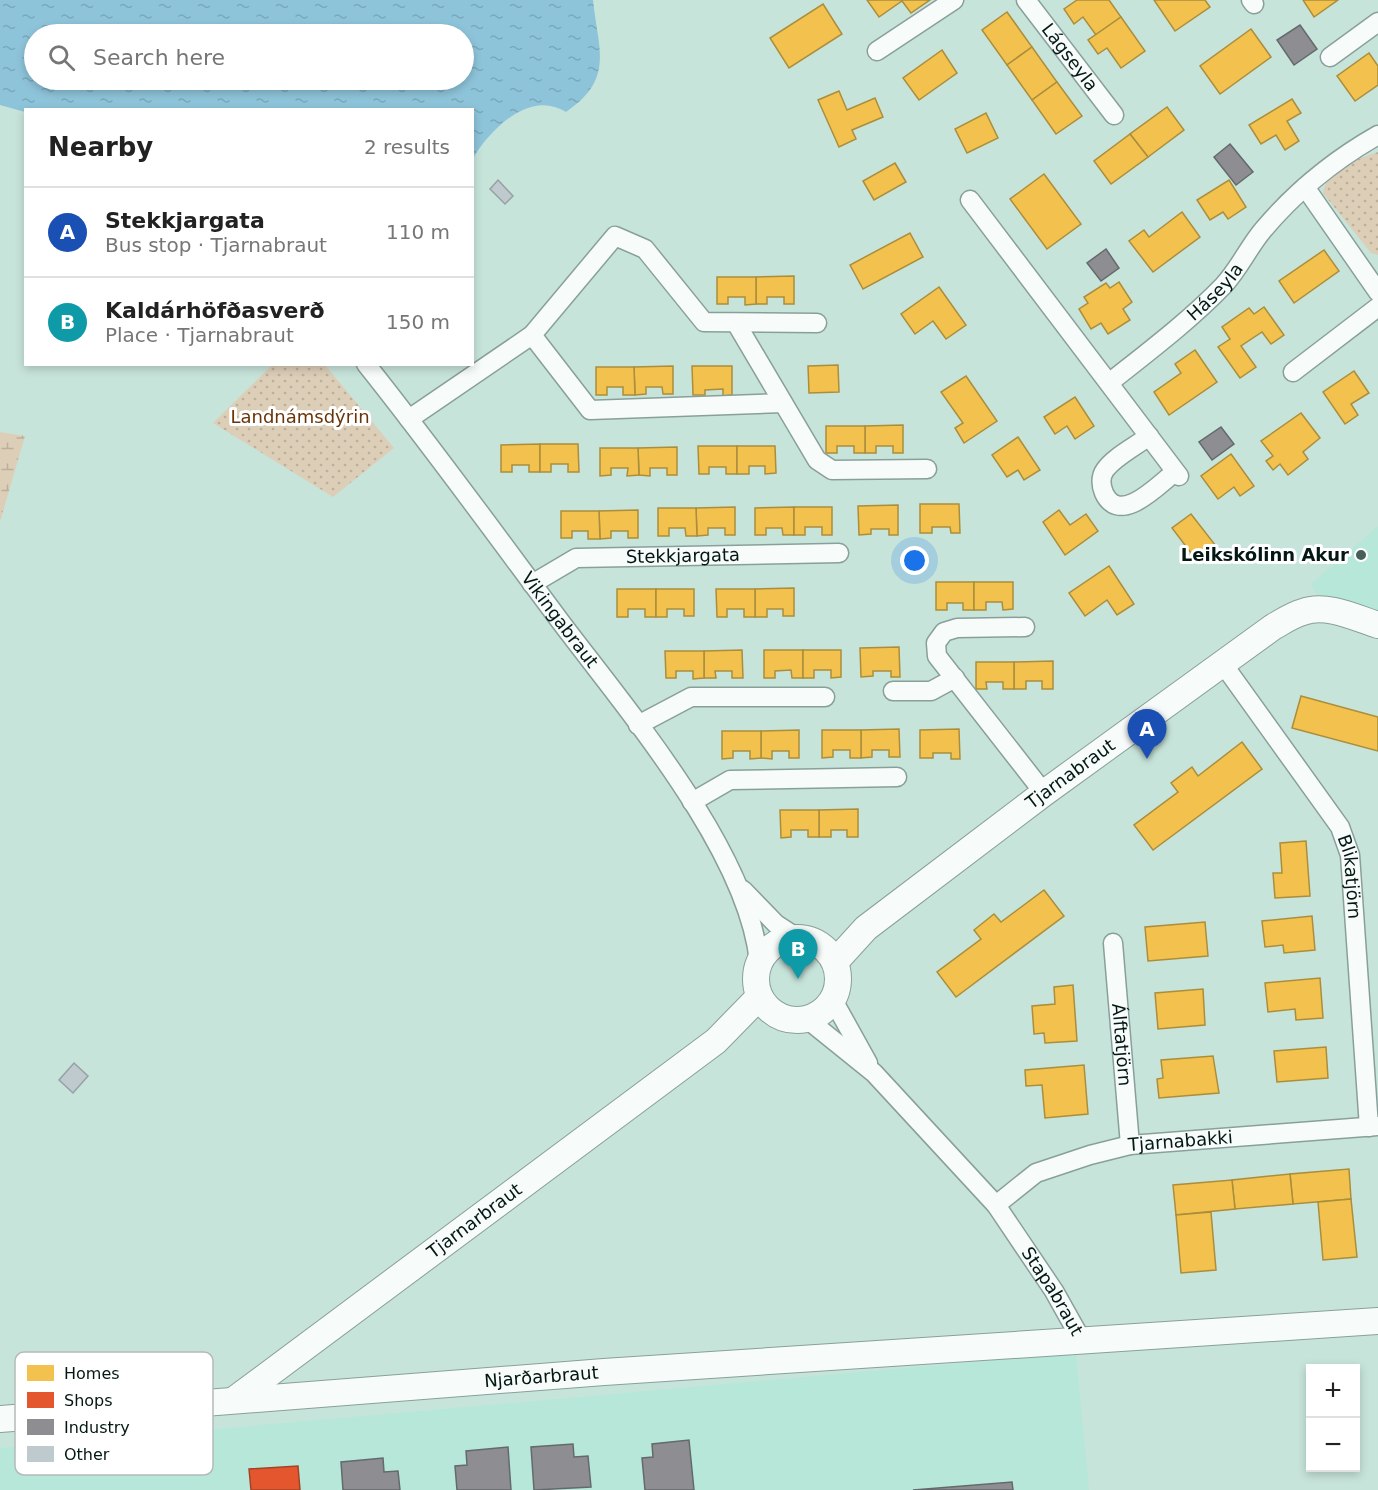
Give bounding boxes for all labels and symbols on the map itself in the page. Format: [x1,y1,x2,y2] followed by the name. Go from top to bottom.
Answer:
[1038,19,1103,95] street label: Lágseyla
[1183,259,1247,325] street label: Háseyla
[230,406,370,427] park label: Landnámsdýrin
[626,544,740,567] street label: Stekkjargata
[1181,544,1349,565] place label: Leikskólinn Akur
[900,546,929,575] your location
[1354,548,1368,562] marker: Leikskólinn Akur
[517,568,603,672] street label: Vikingabraut
[1128,710,1166,759] pin: A
[1021,734,1119,814] street label: Tjarnabraut
[1334,832,1365,920] street label: Blikatjörn
[778,930,818,979] pin: B
[1108,1002,1136,1087] street label: Álftatjörn
[1126,1126,1234,1155] street label: Tjarnabakki
[422,1178,526,1263] street label: Tjarnarbraut
[1017,1243,1088,1339] street label: Stapabraut
[15,1352,213,1475] legend
[483,1361,599,1391] street label: Njarðarbraut
[64,1364,120,1383] text: Homes
[64,1391,113,1410] text: Shops
[64,1418,130,1437] text: Industry
[64,1445,110,1464] text: Other

